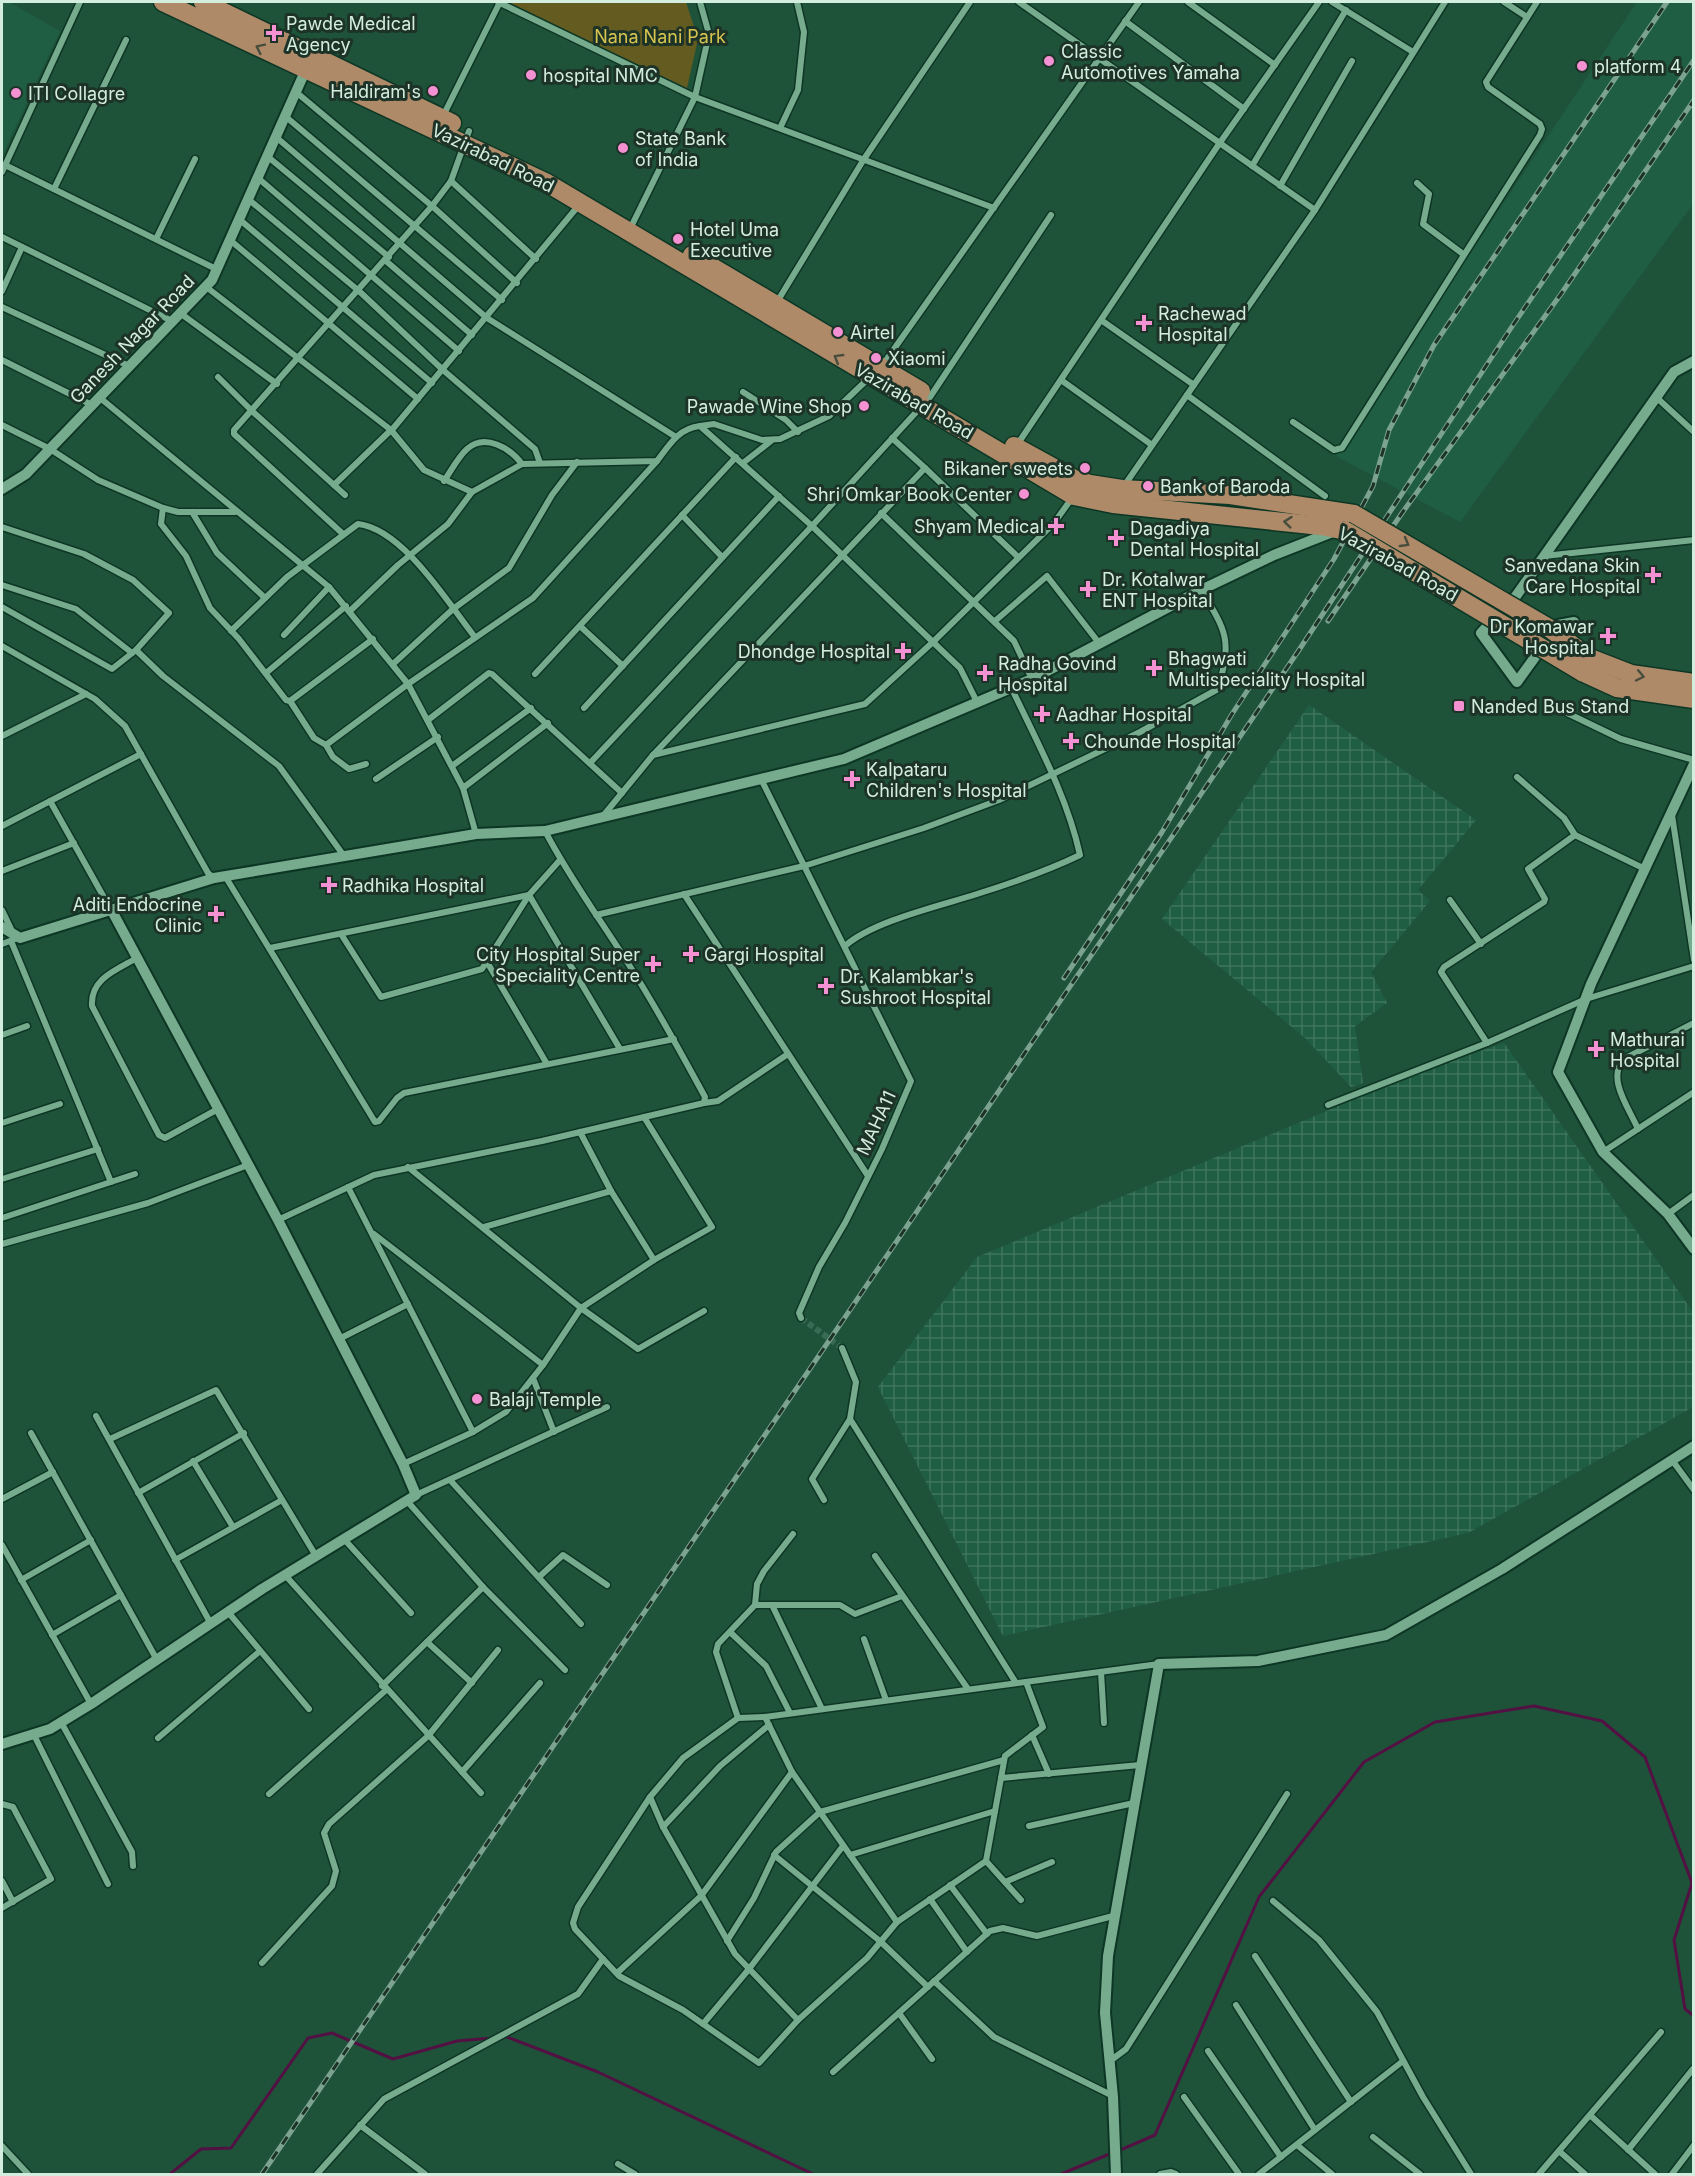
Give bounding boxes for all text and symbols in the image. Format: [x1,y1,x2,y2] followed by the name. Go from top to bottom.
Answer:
[286,13,416,55] place label: Pawde Medical Agency
[267,26,281,40] marker: Pawde Medical Agency
[594,26,726,47] park label: Nana Nani Park
[1061,41,1240,83] place label: Classic Automotives Yamaha
[255,44,266,56] one-way arrow
[1042,54,1056,68] marker: Classic Automotives Yamaha
[1594,56,1681,77] place label: platform 4
[1575,59,1589,73] marker: platform 4
[543,65,658,86] place label: hospital NMC
[524,68,538,82] marker: hospital NMC
[330,81,421,102] place label: Haldiram's
[28,83,125,104] place label: ITI Collagre
[426,84,440,98] marker: Haldiram's
[9,86,23,100] marker: ITI Collagre
[428,119,558,197] street label: Vazirabad Road
[635,128,726,170] place label: State Bank of India
[616,141,630,155] marker: State Bank of India
[690,219,779,261] place label: Hotel Uma Executive
[671,232,685,246] marker: Hotel Uma Executive
[65,271,199,407] street label: Ganesh Nagar Road
[1158,303,1247,345] place label: Rachewad Hospital
[1135,314,1153,332] marker: Rachewad Hospital
[850,322,895,343] place label: Airtel
[831,325,845,339] marker: Airtel
[888,348,946,369] place label: Xiaomi
[869,351,883,365] marker: Xiaomi
[834,354,844,365] one-way arrow
[851,359,977,443] street label: Vazirabad Road
[687,396,852,417] place label: Pawade Wine Shop
[857,399,871,413] marker: Pawade Wine Shop
[944,458,1073,479] place label: Bikaner sweets
[1078,461,1092,475] marker: Bikaner sweets
[1160,476,1290,497] place label: Bank of Baroda
[1141,479,1155,493] marker: Bank of Baroda
[806,484,1012,505] place label: Shri Omkar Book Center
[1017,487,1031,501] marker: Shri Omkar Book Center
[914,516,1044,537] place label: Shyam Medical
[1283,516,1293,529] one-way arrow
[1130,518,1259,560] place label: Dagadiya Dental Hospital
[1049,519,1063,533] marker: Shyam Medical
[1334,522,1462,606] street label: Vazirabad Road
[1107,529,1125,547] marker: Dagadiya Dental Hospital
[1399,536,1409,548] one-way arrow
[1504,555,1640,597] place label: Sanvedana Skin Care Hospital
[1644,566,1662,584] marker: Sanvedana Skin Care Hospital
[1102,569,1213,611] place label: Dr. Kotalwar ENT Hospital
[1079,580,1097,598] marker: Dr. Kotalwar ENT Hospital
[1490,616,1594,658] place label: Dr Komawar Hospital
[1599,627,1617,645] marker: Dr Komawar Hospital
[738,641,890,662] place label: Dhondge Hospital
[894,642,912,660] marker: Dhondge Hospital
[1168,648,1365,690] place label: Bhagwati Multispeciality Hospital
[998,653,1116,695] place label: Radha Govind Hospital
[1145,659,1163,677] marker: Bhagwati Multispeciality Hospital
[976,664,994,682] marker: Radha Govind Hospital
[1635,668,1645,681] one-way arrow
[1471,696,1629,717] place label: Nanded Bus Stand
[1452,699,1466,713] marker: Nanded Bus Stand
[1056,704,1192,725] place label: Aadhar Hospital
[1033,705,1051,723] marker: Aadhar Hospital
[1084,731,1236,752] place label: Chounde Hospital
[1062,732,1080,750] marker: Chounde Hospital
[866,759,1027,801] place label: Kalpataru Children's Hospital
[843,770,861,788] marker: Kalpataru Children's Hospital
[342,875,484,896] place label: Radhika Hospital
[320,876,338,894] marker: Radhika Hospital
[73,894,202,936] place label: Aditi Endocrine Clinic
[207,905,225,923] marker: Aditi Endocrine Clinic
[476,944,640,986] place label: City Hospital Super Speciality Centre
[704,944,824,965] place label: Gargi Hospital
[682,945,700,963] marker: Gargi Hospital
[644,955,662,973] marker: City Hospital Super Speciality Centre
[840,966,991,1008] place label: Dr. Kalambkar's Sushroot Hospital
[817,977,835,995] marker: Dr. Kalambkar's Sushroot Hospital
[1610,1029,1685,1071] place label: Mathurai Hospital
[1587,1040,1605,1058] marker: Mathurai Hospital
[852,1088,900,1158] street label: MAHA11
[489,1389,601,1410] place label: Balaji Temple
[470,1392,484,1406] marker: Balaji Temple

